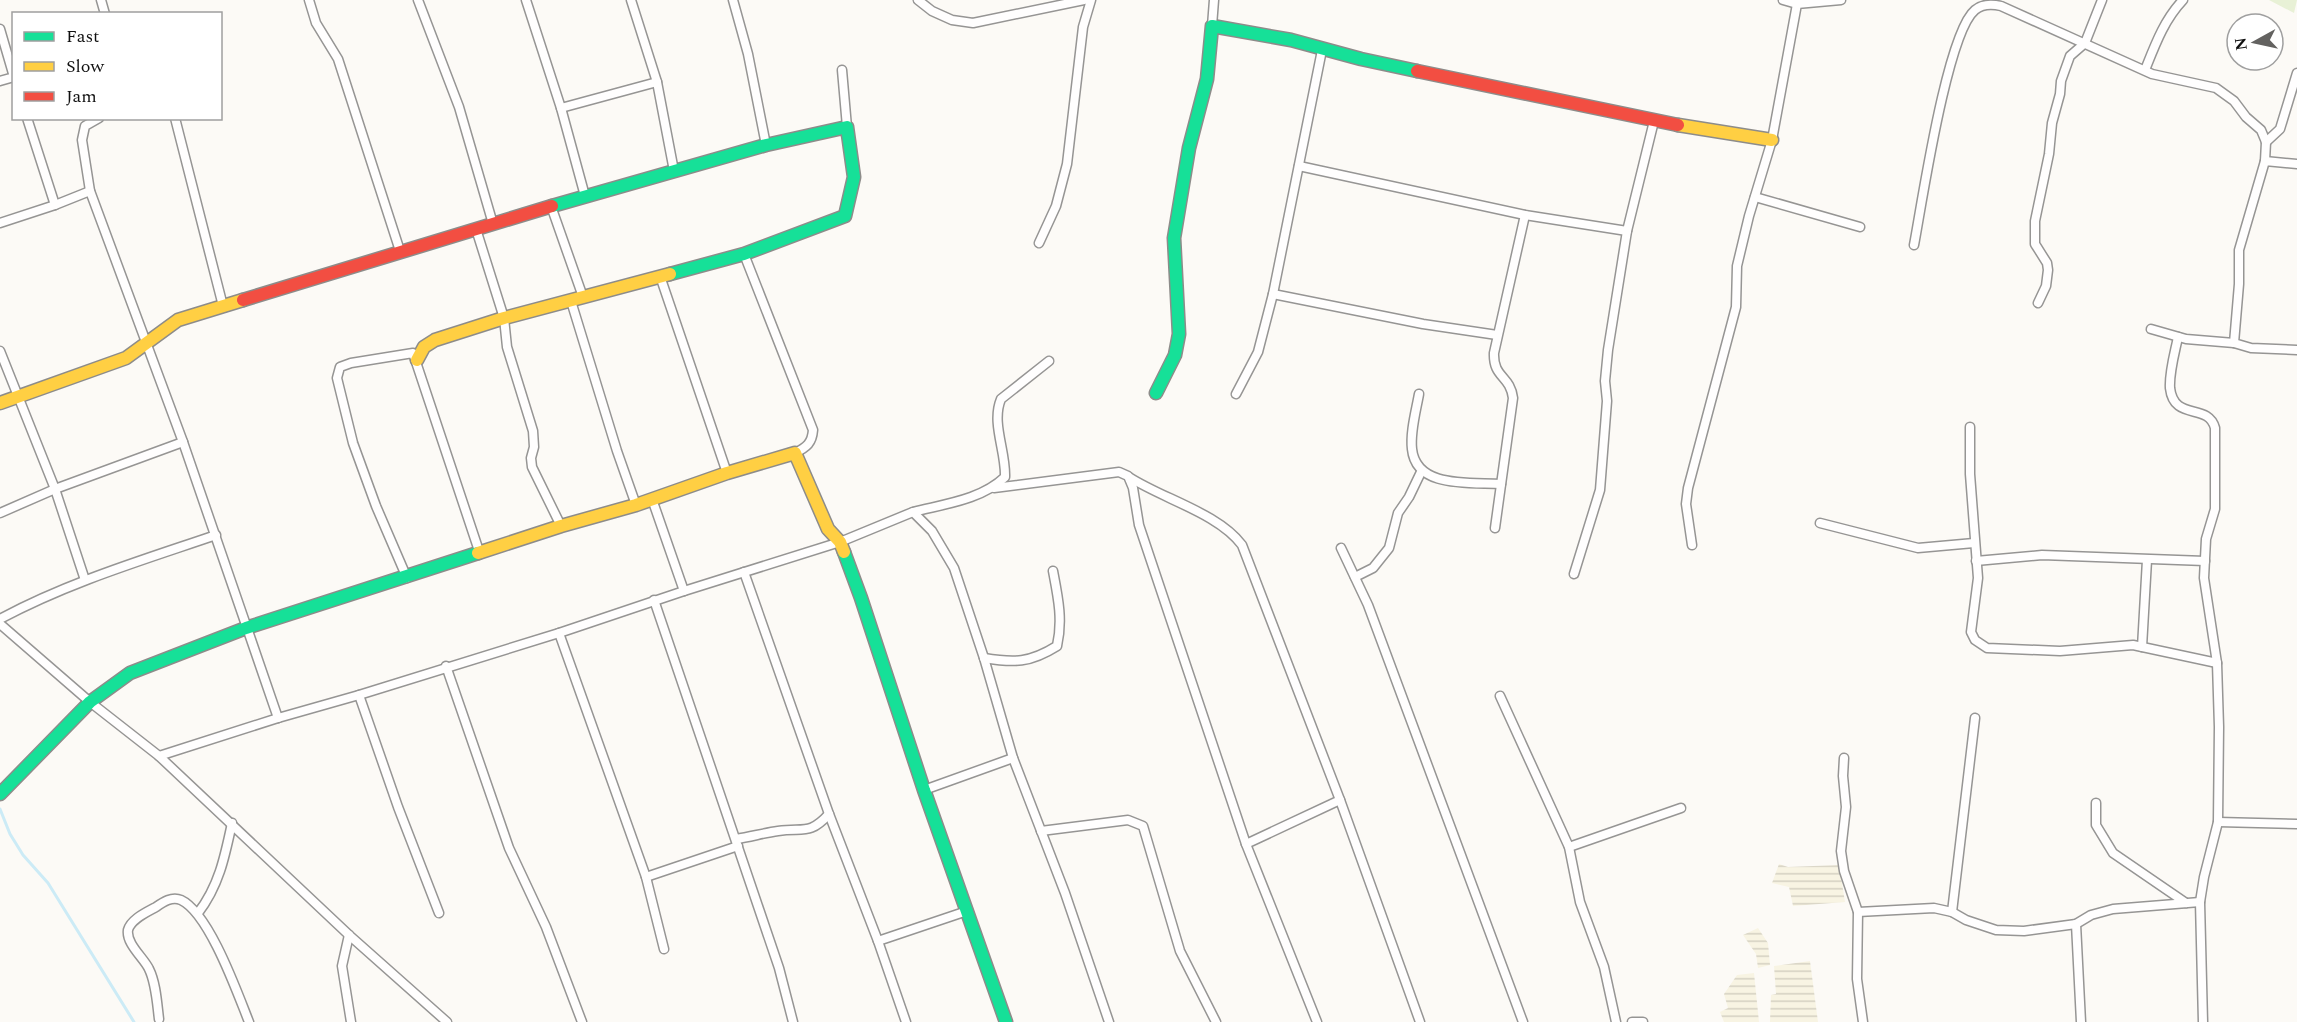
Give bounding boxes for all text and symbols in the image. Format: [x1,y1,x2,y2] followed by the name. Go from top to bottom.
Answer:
[12,12,222,120] legend
[2225,12,2285,72] north arrow
[66,23,99,50] text: Fast
[2228,36,2254,52] text: N
[66,53,105,80] text: Slow
[66,83,97,110] text: Jam

